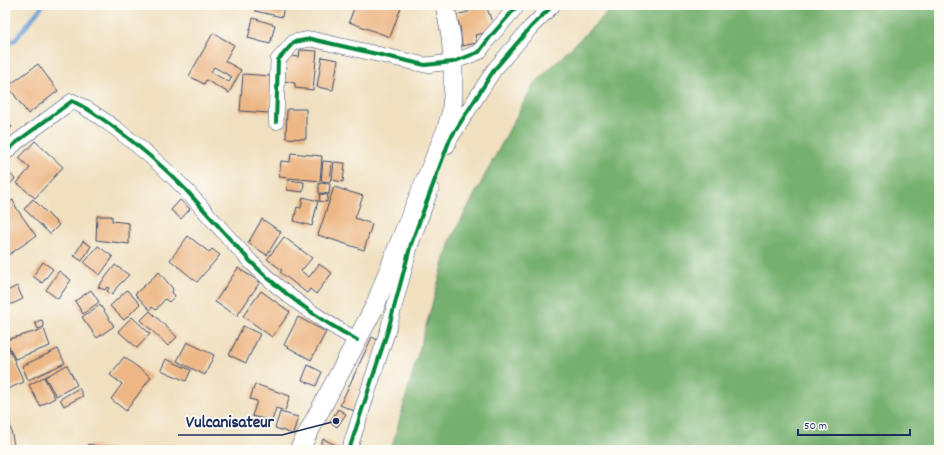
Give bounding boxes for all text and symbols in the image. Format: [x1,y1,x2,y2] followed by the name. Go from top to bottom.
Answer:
[178,406,282,435] callout: Vulcanisateur
[798,411,910,437] scale bar
[186,412,275,436] text: Vulcanisateur
[804,418,827,435] text: 50 m

